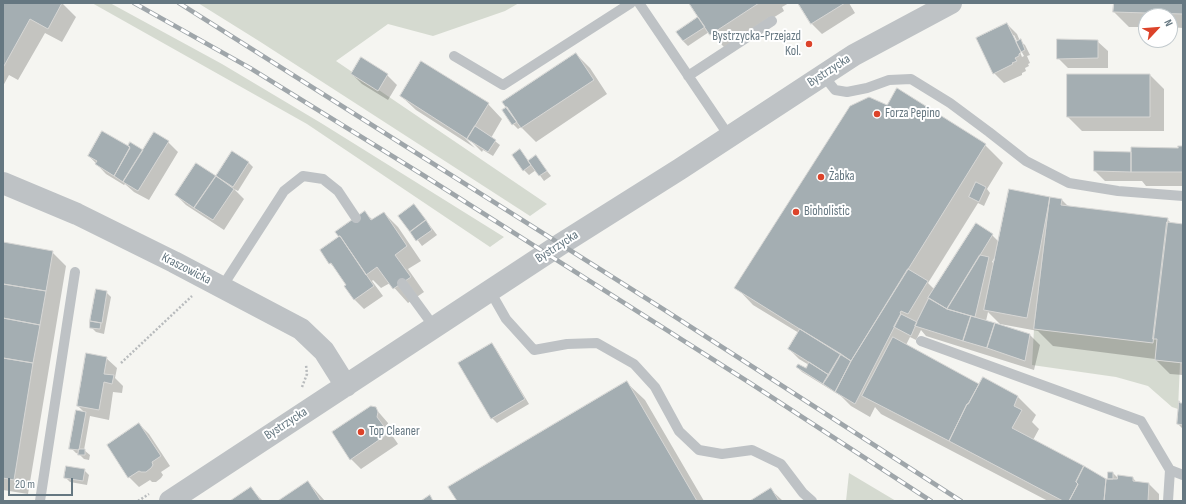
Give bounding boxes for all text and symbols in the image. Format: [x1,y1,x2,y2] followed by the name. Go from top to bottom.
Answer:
[1138,8,1178,48] north arrow
[1161,17,1175,28] text: N
[712,29,801,60] place label: Bystrzycka-Przejazd Kol.
[804,39,814,49] marker: Bystrzycka-Przejazd Kol.
[805,51,853,91] street label: Bystrzycka
[885,106,940,122] place label: Forza Pepino
[872,109,882,119] marker: Forza Pepino
[829,169,855,185] place label: Żabka
[816,172,826,182] marker: Żabka
[804,204,850,220] place label: Bioholistic
[791,207,801,217] marker: Bioholistic
[533,227,581,267] street label: Bystrzycka
[159,250,213,288] street label: Kraszowicka
[262,404,310,444] street label: Bystrzycka
[369,424,420,440] place label: Top Cleaner
[356,427,366,437] marker: Top Cleaner
[10,470,75,496] scale bar
[15,477,35,492] text: 20 m

